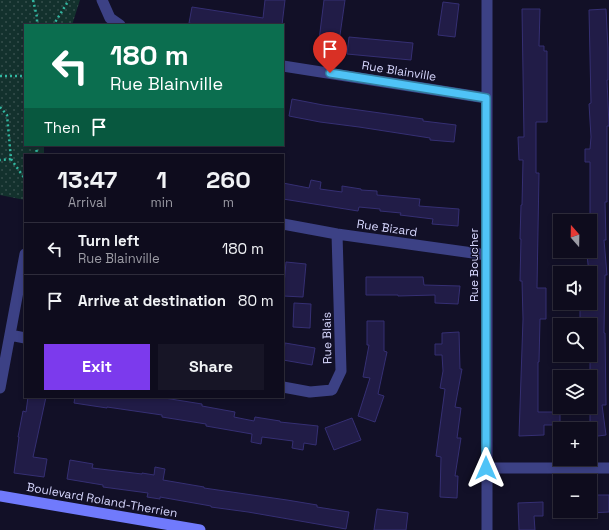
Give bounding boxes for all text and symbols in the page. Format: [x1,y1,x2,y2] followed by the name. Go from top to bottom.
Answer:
[313,32,347,73] pin
[110,37,189,73] text: 180 m
[319,38,341,60] icon: arrive
[44,40,96,92] icon: left
[361,57,437,85] street label: Rue Blainville
[110,72,223,95] text: Rue Blainville
[88,116,110,138] icon: arrive
[44,118,80,137] text: Then
[57,164,117,195] text: 13:47
[156,164,167,195] text: 1
[206,164,251,195] text: 260
[68,194,107,211] text: Arrival
[151,194,173,211] text: min
[223,194,234,211] text: m
[553,214,597,258] north arrow
[553,214,597,518] map controls
[356,216,418,240] street label: Rue Bizard
[466,228,482,302] street label: Rue Boucher
[78,231,140,250] text: Turn left
[44,238,66,260] icon: left
[222,239,264,258] text: 180 m
[78,250,160,267] text: Rue Blainville
[553,266,597,310] button: sound
[44,290,66,312] icon: arrive
[78,291,226,310] text: Arrive at destination
[238,291,274,310] text: 80 m
[319,312,335,364] street label: Rue Blais
[553,318,597,362] button: search
[44,344,150,390] button: Exit
[158,344,264,390] button: Share
[553,370,597,414] button: layers
[553,422,597,466] button: +
[465,447,507,489] position arrow
[553,474,597,518] button: −
[25,479,179,521] street label: Boulevard Roland-Therrien

